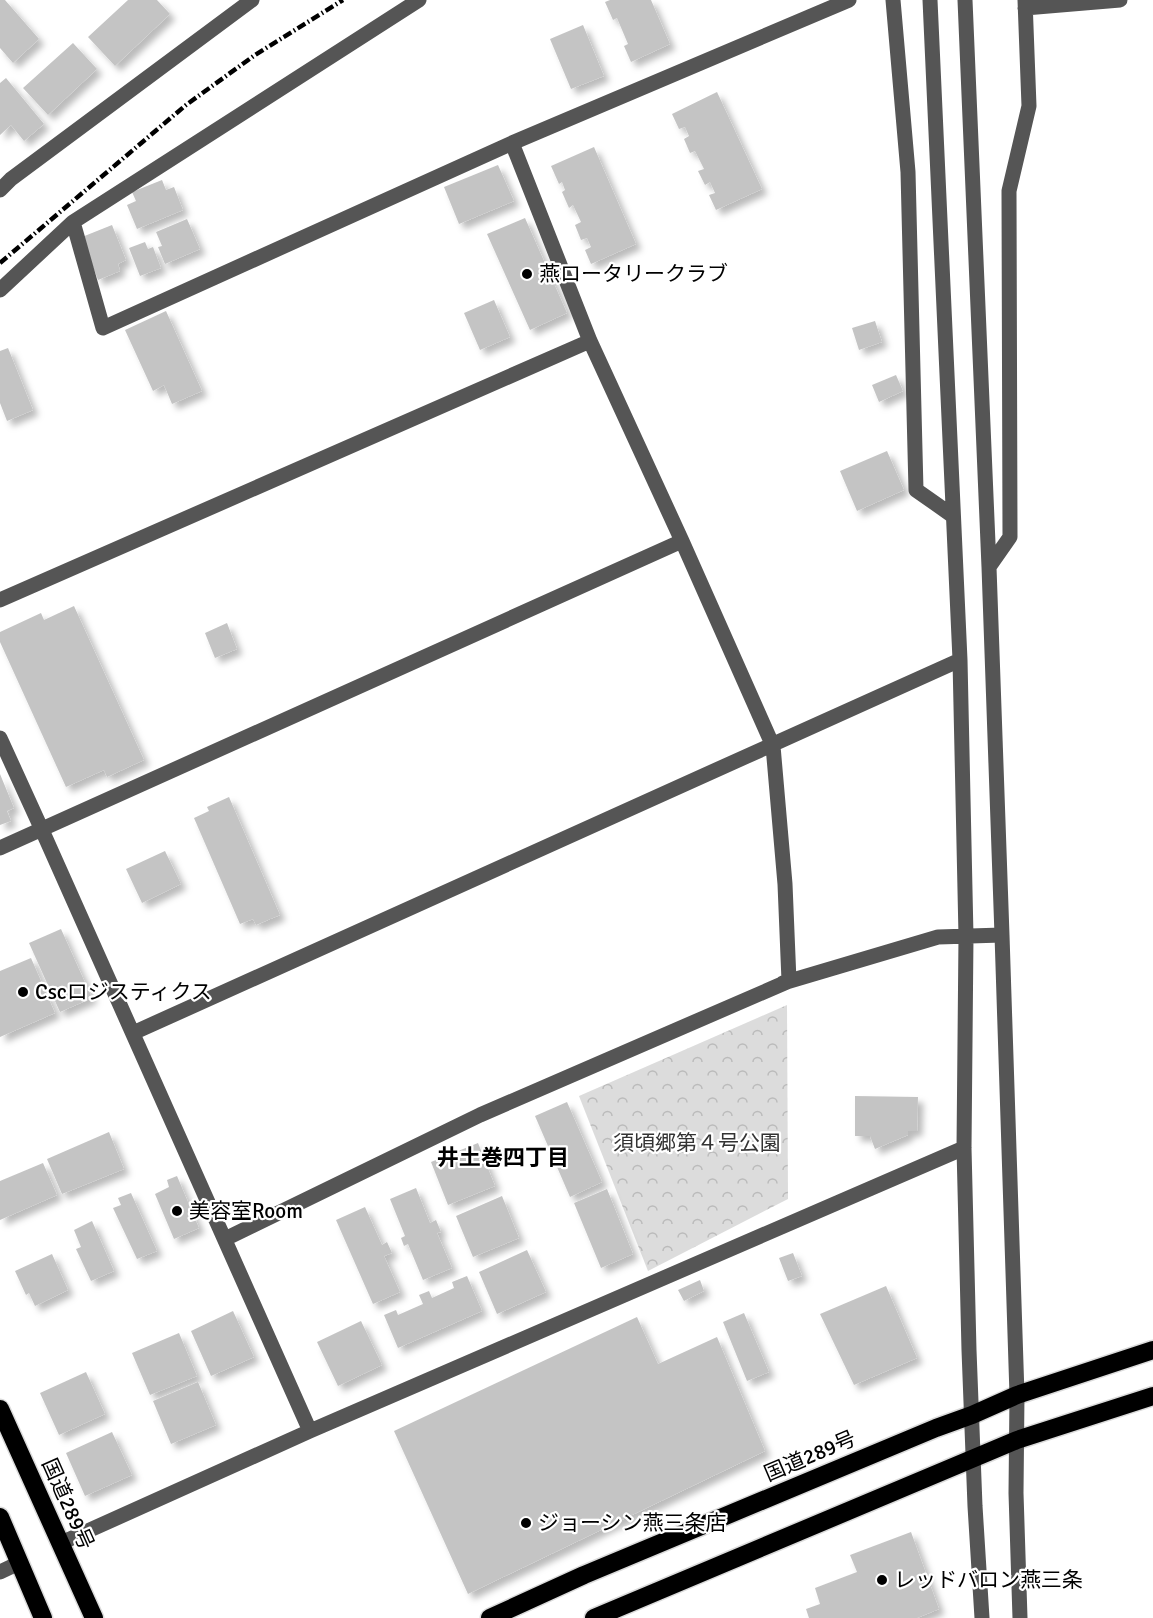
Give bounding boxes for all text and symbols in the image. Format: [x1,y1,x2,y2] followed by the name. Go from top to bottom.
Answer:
[539,261,728,287] place label: 燕ロータリークラブ
[520,267,534,281] marker: 燕ロータリークラブ
[35,979,212,1005] place label: Cscロジスティクス
[16,985,30,999] marker: Cscロジスティクス
[613,1130,781,1156] park label: 須頃郷第４号公園
[437,1144,569,1171] district label: 井土巻四丁目
[189,1198,303,1224] place label: 美容室Room
[170,1204,184,1218] marker: 美容室Room
[760,1425,860,1487] street label: 国道289号
[36,1454,100,1554] street label: 国道289号
[538,1510,727,1536] place label: ジョーシン燕三条店
[519,1516,533,1530] marker: ジョーシン燕三条店
[894,1567,1083,1593] place label: レッドバロン燕三条
[875,1573,889,1587] marker: レッドバロン燕三条

